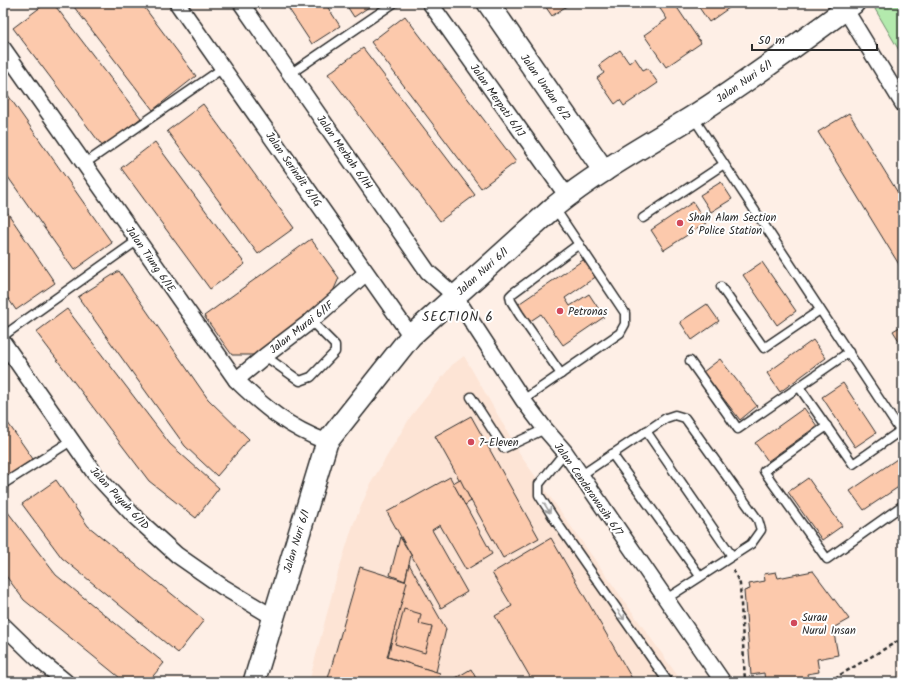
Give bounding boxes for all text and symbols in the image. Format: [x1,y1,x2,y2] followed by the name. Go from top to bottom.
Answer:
[752,26,877,52] scale bar
[758,31,785,50] text: 50 m
[515,50,575,125] street label: Jalan Undan 6/2
[713,56,776,108] street label: Jalan Nuri 6/1
[465,60,530,142] street label: Jalan Merpati 6/1J
[312,111,377,194] street label: Jalan Merbah 6/1H
[260,128,326,211] street label: Jalan Serindit 6/1G
[688,209,776,240] place label: Shah Alam Section 6 Police Station
[675,218,685,228] marker: Shah Alam Section 6 Police Station
[121,223,180,297] street label: Jalan Tiung 6/1E
[452,243,513,300] street label: Jalan Nuri 6/1
[266,296,339,359] street label: Jalan Murai 6/1F
[568,303,608,321] place label: Petronas
[555,306,565,316] marker: Petronas
[422,307,494,328] district label: SECTION 6
[479,434,519,452] place label: 7-Eleven
[466,437,476,447] marker: 7-Eleven
[549,439,628,541] street label: Jalan Cenderawasih 6/7
[85,463,153,534] street label: Jalan Puyuh 6/1D
[543,502,551,513] one-way arrow
[279,507,315,575] street label: Jalan Nuri 6/1
[617,609,625,620] one-way arrow
[802,609,856,640] place label: Surau Nurul Insan
[789,618,799,628] marker: Surau Nurul Insan

